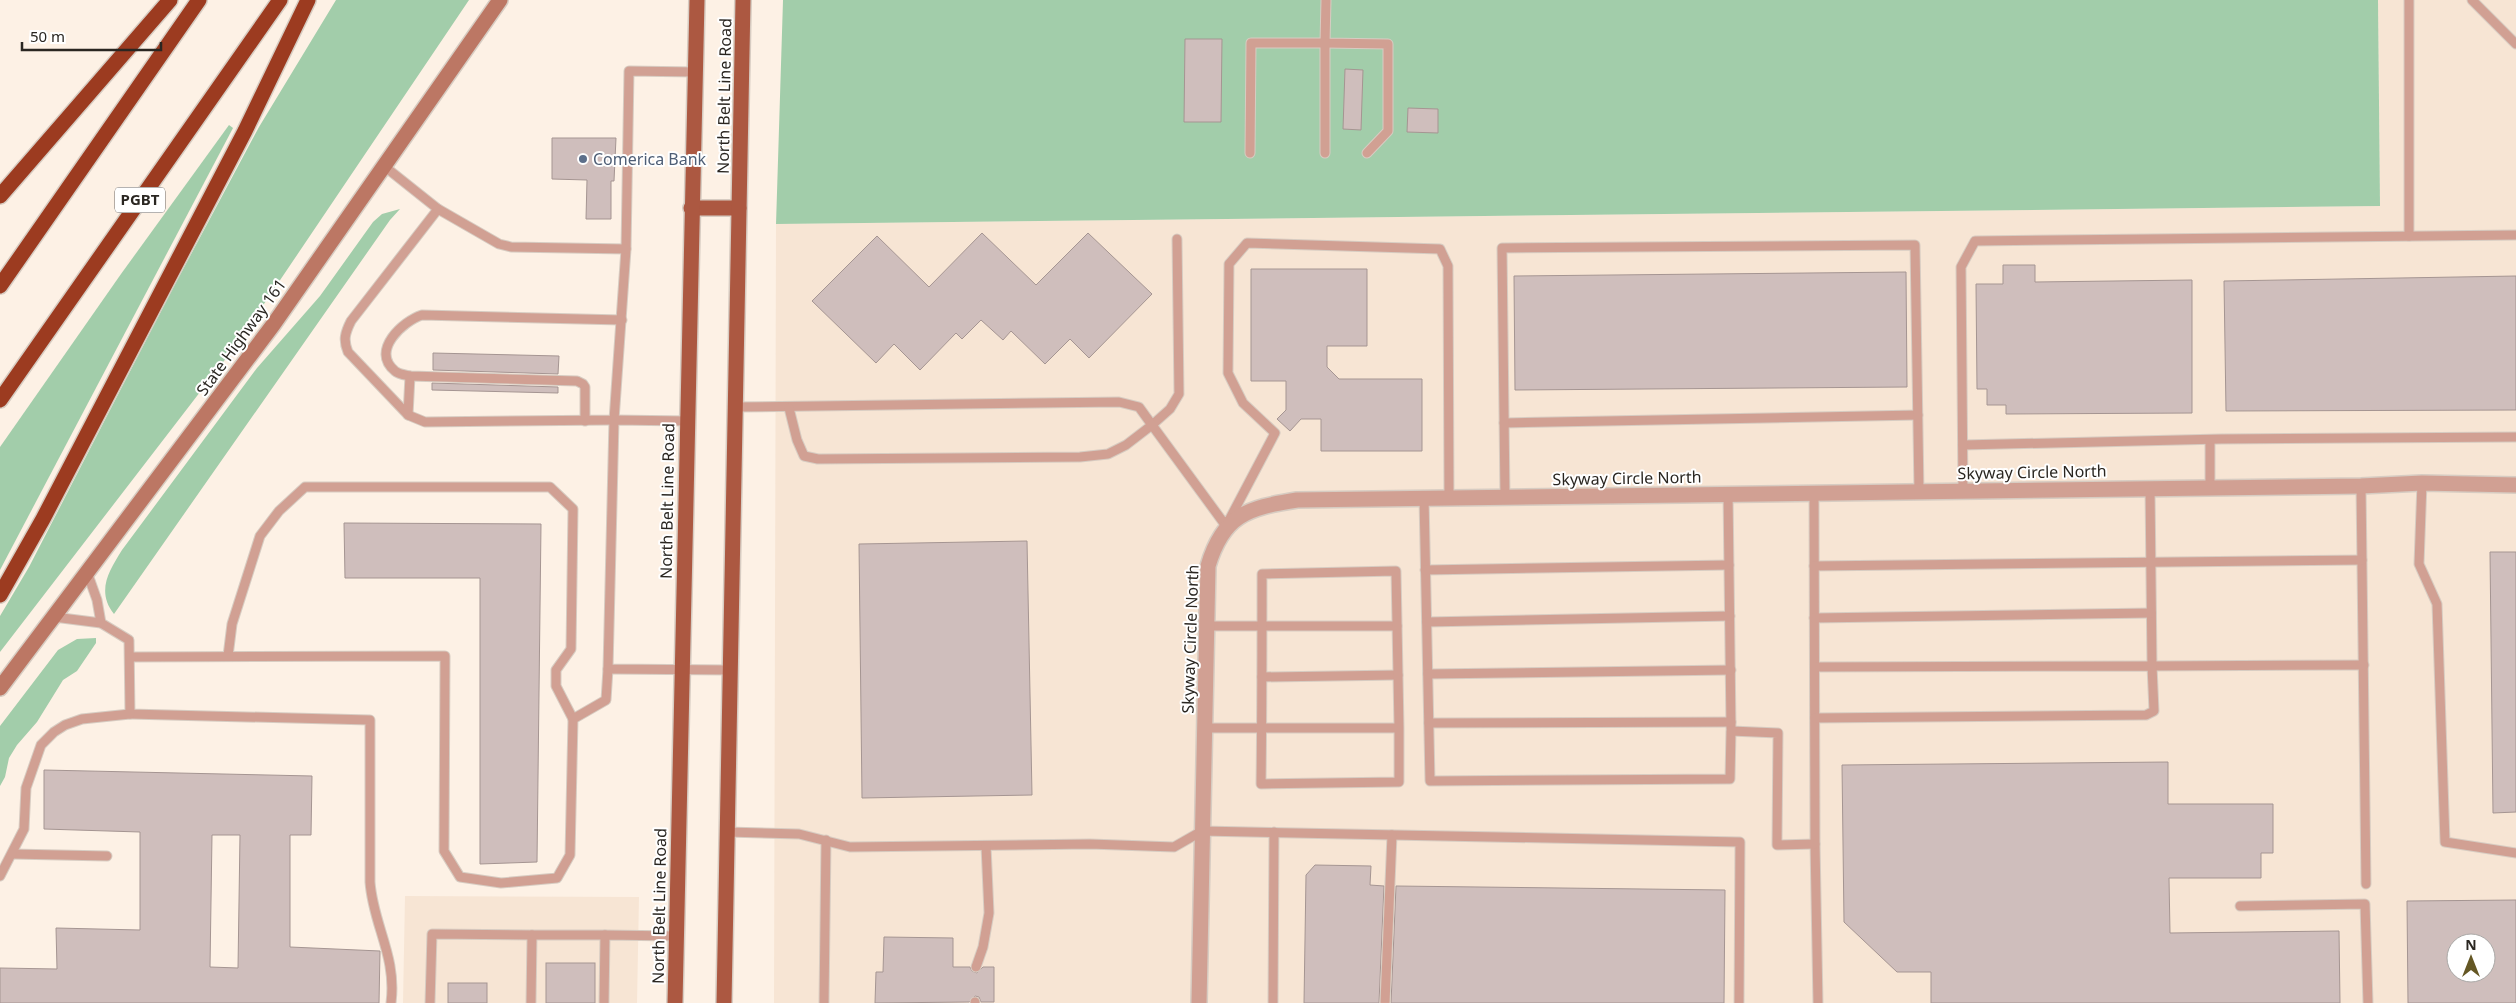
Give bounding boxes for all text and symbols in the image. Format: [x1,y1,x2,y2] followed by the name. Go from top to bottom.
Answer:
[712,18,736,174] street label: North Belt Line Road
[22,20,161,52] scale bar
[30,26,65,46] text: 50 m
[593,148,707,170] place label: Comerica Bank
[577,153,589,165] marker: Comerica Bank
[115,188,165,212] road number: PGBT
[191,274,291,400] street label: State Highway 161
[655,423,679,579] street label: North Belt Line Road
[1957,460,2107,484] street label: Skyway Circle North
[1552,466,1702,490] street label: Skyway Circle North
[1176,564,1204,714] street label: Skyway Circle North
[647,828,671,984] street label: North Belt Line Road
[2446,933,2496,983] north arrow
[2465,935,2477,954] text: N

